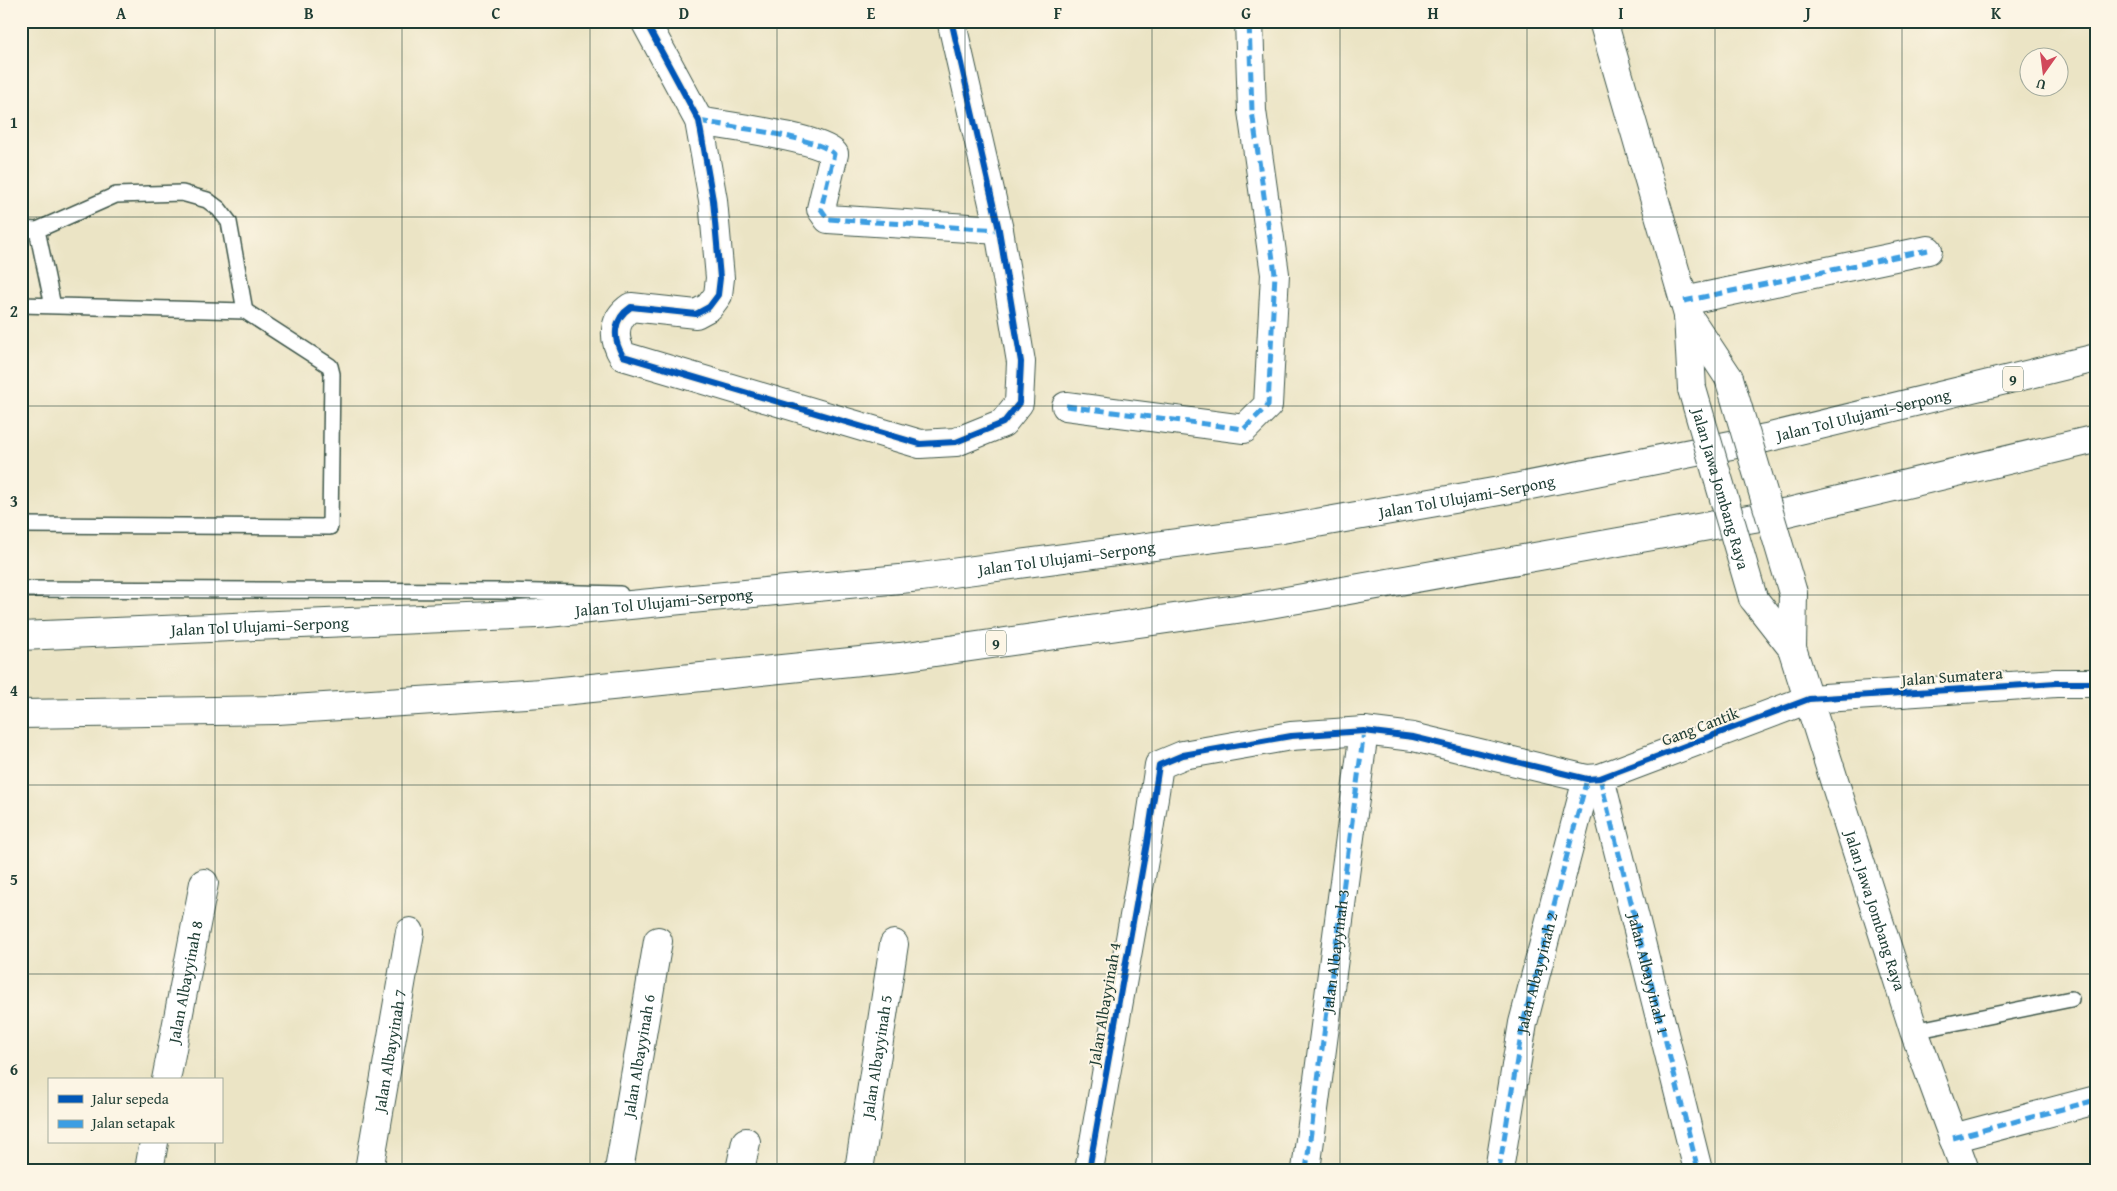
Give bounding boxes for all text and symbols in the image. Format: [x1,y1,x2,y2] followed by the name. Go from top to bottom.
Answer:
[116,1,127,25] text: A
[304,1,314,25] text: B
[491,1,501,25] text: C
[679,1,689,25] text: D
[867,1,876,25] text: E
[1054,1,1062,25] text: F
[1241,1,1251,25] text: G
[1427,1,1439,25] text: H
[1618,1,1624,25] text: I
[1802,1,1811,25] text: J
[1991,1,2002,25] text: K
[2020,48,2070,98] north arrow
[2033,74,2048,95] text: U
[10,110,18,134] text: 1
[10,299,18,323] text: 2
[2003,366,2023,392] road number: 9
[1772,382,1953,448] street label: Jalan Tol Ulujami–Serpong
[1686,404,1756,573] street label: Jalan Jawa Jombang Raya
[1375,468,1557,524] street label: Jalan Tol Ulujami–Serpong
[10,489,18,513] text: 3
[975,534,1156,582] street label: Jalan Tol Ulujami–Serpong
[572,581,754,622] street label: Jalan Tol Ulujami–Serpong
[168,610,349,642] street label: Jalan Tol Ulujami–Serpong
[986,630,1006,656] road number: 9
[1899,660,2004,692] street label: Jalan Sumatera
[10,678,18,702] text: 4
[1658,700,1743,752] street label: Gang Cantik
[1838,826,1912,994] street label: Jalan Jawa Jombang Raya
[10,867,18,891] text: 5
[1315,888,1355,1016] street label: Jalan Albayyinah 3
[1509,909,1564,1037] street label: Jalan Albayyinah 2
[1622,909,1676,1037] street label: Jalan Albayyinah 1
[161,918,209,1047] street label: Jalan Albayyinah 8
[1081,940,1127,1069] street label: Jalan Albayyinah 4
[367,987,412,1116] street label: Jalan Albayyinah 7
[616,992,661,1121] street label: Jalan Albayyinah 6
[855,993,898,1122] street label: Jalan Albayyinah 5
[10,1057,18,1081] text: 6
[48,1078,222,1144] legend
[90,1088,169,1109] text: Jalur sepeda
[90,1112,175,1133] text: Jalan setapak

